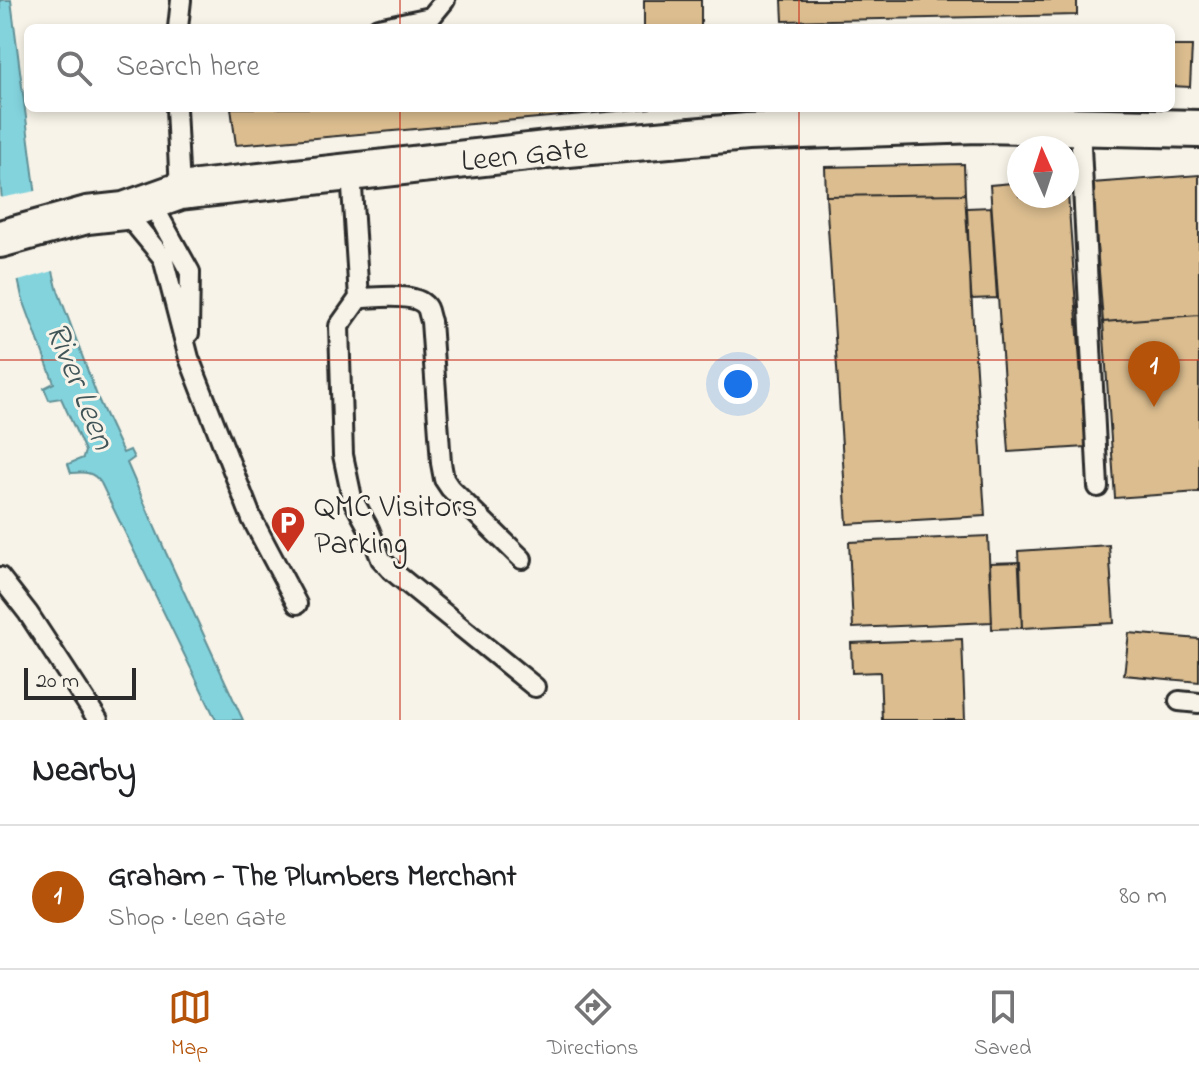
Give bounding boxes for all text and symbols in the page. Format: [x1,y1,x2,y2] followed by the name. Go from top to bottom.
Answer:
[24,24,1175,112] search box
[52,46,96,90] icon: search
[116,46,260,90] text: Search here
[459,126,590,186] street label: Leen Gate
[1007,136,1079,208] north arrow
[30,315,127,459] water label: River Leen
[1128,341,1180,407] pin: 1
[718,364,758,404] your location
[314,485,478,569] place label: QMC Visitors Parking
[269,504,307,554] parking icon: QMC Visitors Parking
[24,664,136,700] scale bar
[36,666,79,698] text: 20 m
[32,747,136,797] text: Nearby
[108,856,517,900] text: Graham - The Plumbers Merchant
[54,878,62,916] text: 1
[1119,878,1167,916] text: 80 m
[108,900,286,938] text: Shop · Leen Gate
[168,985,212,1065] tab: Map
[547,985,639,1065] tab: Directions
[974,985,1031,1065] tab: Saved

